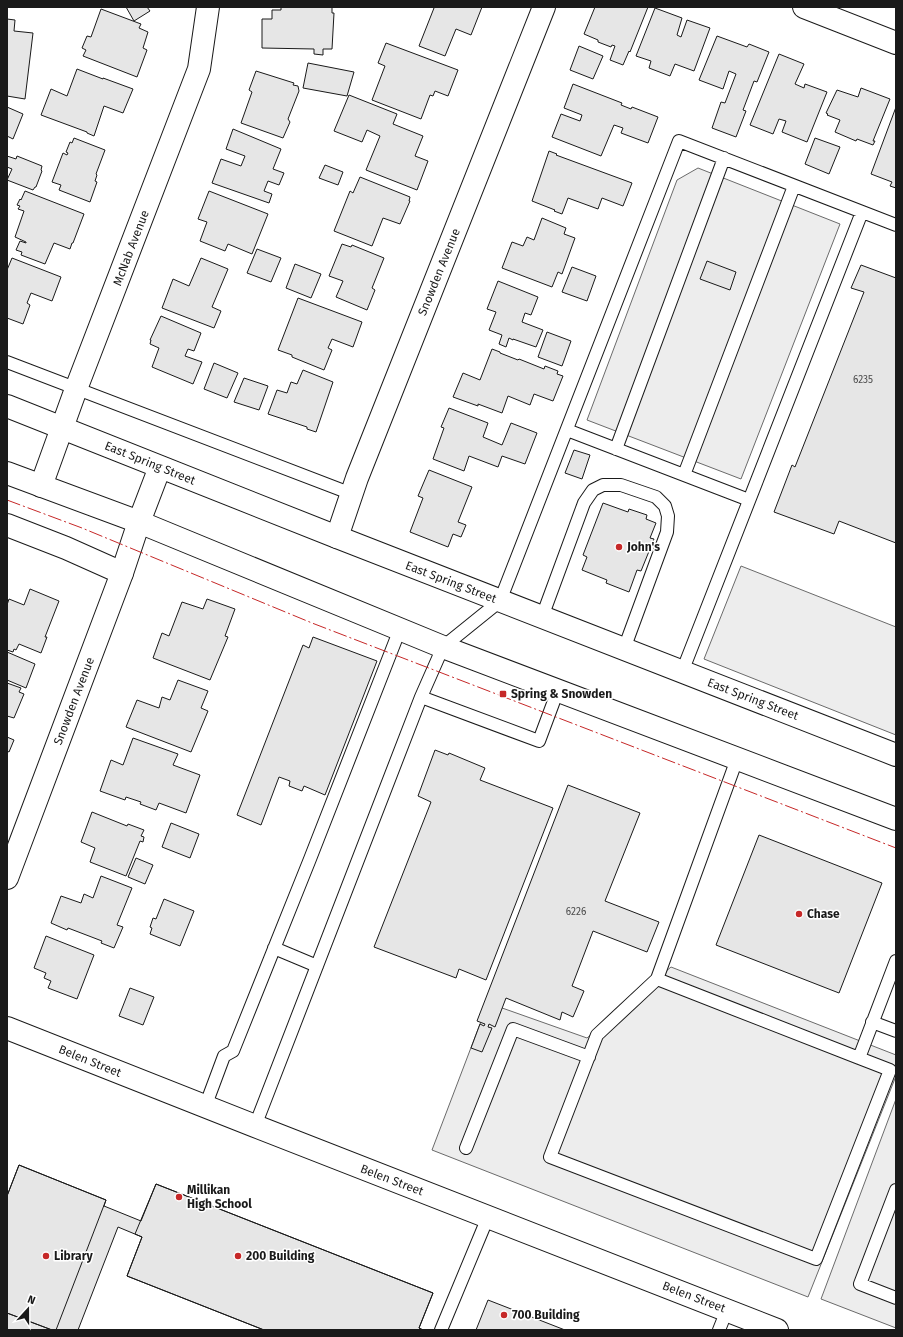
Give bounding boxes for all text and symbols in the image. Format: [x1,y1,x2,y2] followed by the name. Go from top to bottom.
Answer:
[110,208,152,288] street label: McNab Avenue
[415,226,463,318] street label: Snowden Avenue
[853,374,873,386] house number: 6235
[103,438,198,488] street label: East Spring Street
[626,540,660,554] place label: John's
[614,542,624,552] marker: John's
[403,558,499,606] street label: East Spring Street
[51,655,97,747] street label: Snowden Avenue
[705,675,801,723] street label: East Spring Street
[511,687,612,701] place label: Spring & Snowden
[498,689,508,699] marker: Spring & Snowden
[566,906,586,918] house number: 6226
[807,907,840,921] place label: Chase
[794,909,804,919] marker: Chase
[56,1042,124,1080] street label: Belen Street
[358,1162,426,1199] street label: Belen Street
[187,1183,252,1211] place label: Millikan High School
[174,1192,184,1202] marker: Millikan High School
[54,1249,93,1263] place label: Library
[246,1249,315,1263] place label: 200 Building
[41,1251,51,1261] marker: Library
[233,1251,243,1261] marker: 200 Building
[660,1279,728,1316] street label: Belen Street
[8,1289,48,1329] north arrow
[26,1293,37,1308] text: N
[512,1308,580,1322] place label: 700 Building
[499,1310,509,1320] marker: 700 Building

